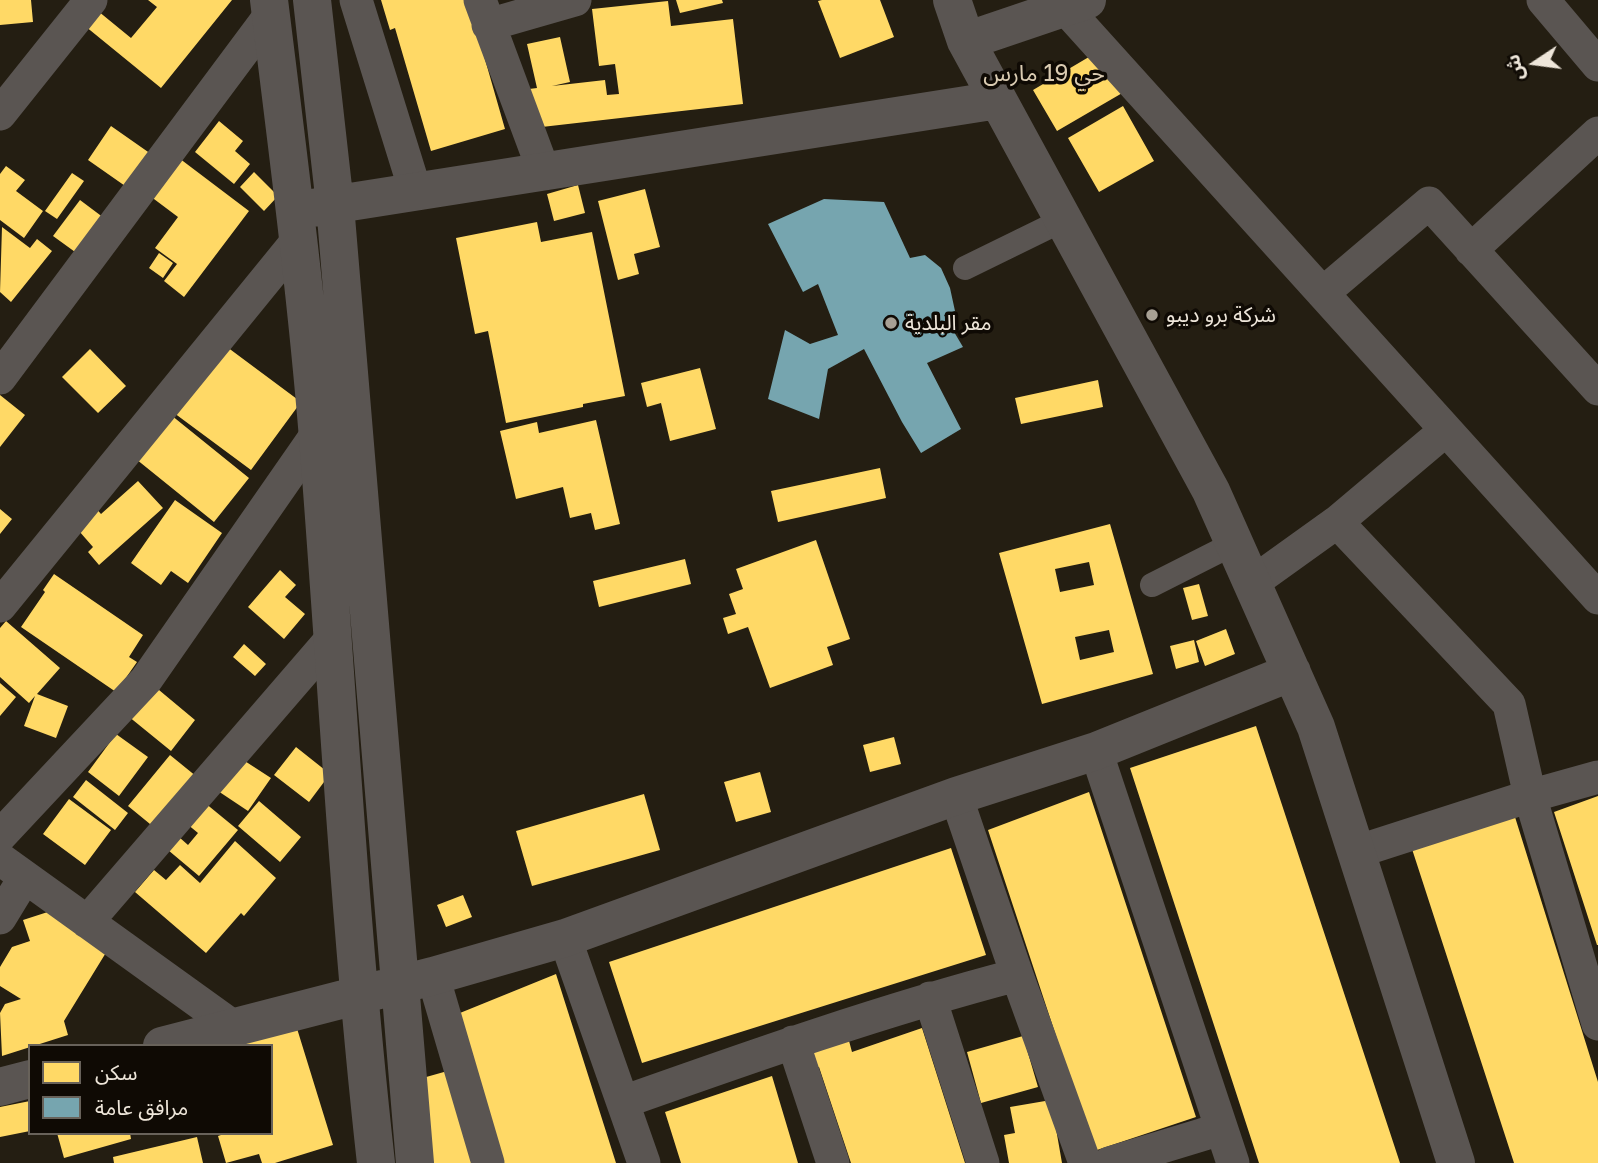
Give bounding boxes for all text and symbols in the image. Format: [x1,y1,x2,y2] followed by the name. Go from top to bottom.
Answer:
[1500,28,1570,98] north arrow
[1500,53,1528,83] text: ش
[983,60,1105,88] district label: حي 19 مارس
[1166,302,1276,328] place label: شركة برو ديبو
[1144,307,1160,323] marker: شركة برو ديبو
[905,310,992,336] place label: مقر البلدية
[883,315,899,331] marker: مقر البلدية
[28,1044,273,1135] legend
[95,1059,137,1085] text: سكن
[95,1094,188,1120] text: مرافق عامة

